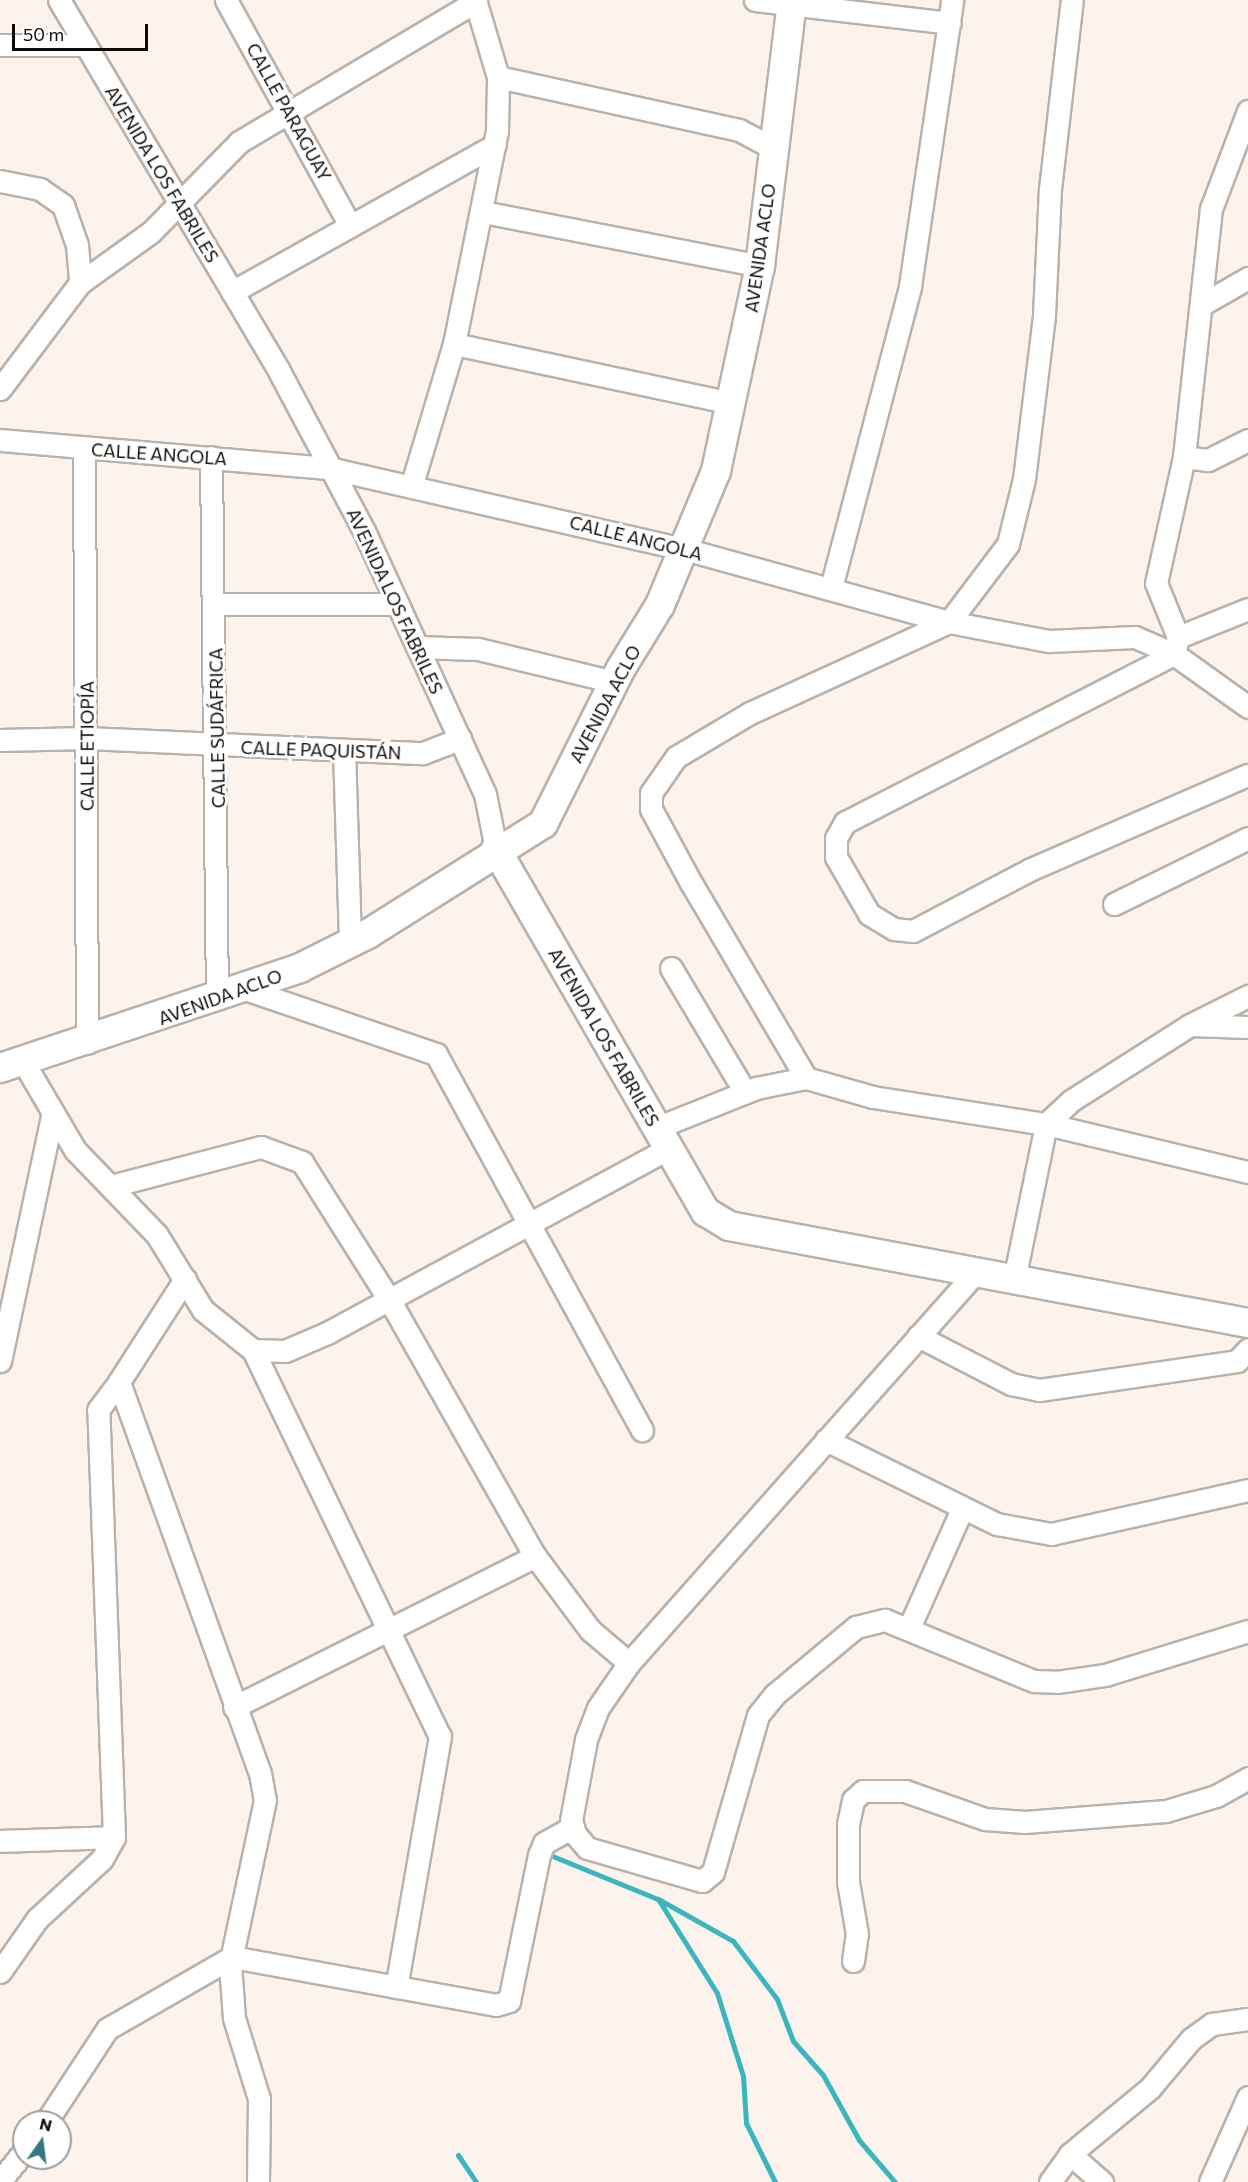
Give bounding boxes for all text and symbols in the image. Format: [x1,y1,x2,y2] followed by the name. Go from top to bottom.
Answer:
[15,12,152,50] scale bar
[23,23,64,45] text: 50 m
[242,39,336,185] street label: CALLE PARAGUAY
[101,82,223,266] street label: AVENIDA LOS FABRILES
[740,182,780,314] street label: AVENIDA ACLO
[90,438,228,470] street label: CALLE ANGOLA
[342,505,448,697] street label: AVENIDA LOS FABRILES
[567,511,705,565] street label: CALLE ANGOLA
[565,641,645,767] street label: AVENIDA ACLO
[205,648,229,808] street label: CALLE SUDÁFRICA
[76,681,98,811] street label: CALLE ETIOPÍA
[240,736,402,764] street label: CALLE PAQUISTÁN
[544,944,664,1130] street label: AVENIDA LOS FABRILES
[155,965,285,1029] street label: AVENIDA ACLO
[12,2110,72,2170] north arrow
[38,2113,54,2135] text: N

